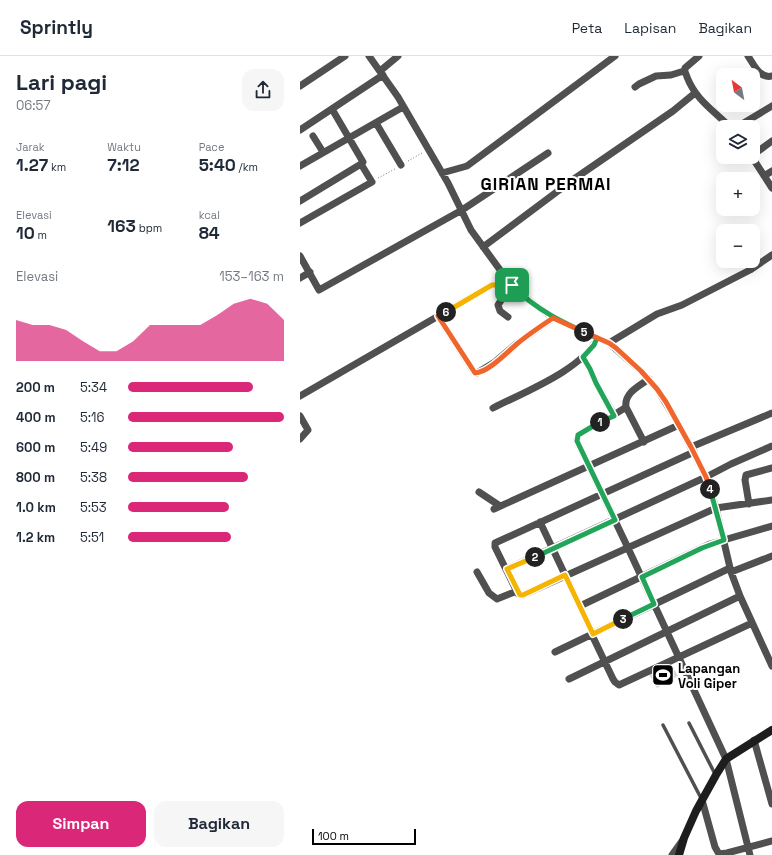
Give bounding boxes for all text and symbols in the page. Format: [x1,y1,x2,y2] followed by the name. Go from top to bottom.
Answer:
[20,15,93,40] text: Sprintly
[572,19,602,37] text: Peta
[624,19,676,37] text: Lapisan
[698,19,752,37] text: Bagikan
[16,68,107,96] text: Lari pagi
[716,68,760,112] north arrow
[716,68,760,268] map controls
[242,69,284,111] button: share
[16,97,51,114] text: 06:57
[716,120,760,164] button: layers
[16,140,45,154] text: Jarak
[107,140,141,154] text: Waktu
[199,140,224,154] text: Pace
[16,154,48,176] text: 1.27
[107,154,140,176] text: 7:12
[199,154,236,176] text: 5:40
[48,160,66,174] text: km
[236,160,258,174] text: /km
[716,172,760,216] button: +
[480,173,612,195] district label: GIRIAN PERMAI
[16,208,52,222] text: Elevasi
[199,208,220,222] text: kcal
[107,215,136,237] text: 163
[136,221,162,235] text: bpm
[16,222,35,244] text: 10
[199,222,220,244] text: 84
[716,224,760,268] button: −
[35,228,47,242] text: m
[16,268,58,285] text: Elevasi
[219,268,284,285] text: 153–163 m
[495,268,529,302] pin
[501,274,523,296] icon: arrive
[436,302,456,322] pin: 6
[443,305,449,319] text: 6
[574,322,594,342] pin: 5
[581,325,587,339] text: 5
[16,379,55,396] text: 200 m
[80,379,107,396] text: 5:34
[16,409,56,426] text: 400 m
[80,409,104,426] text: 5:16
[590,412,610,432] pin: 1
[598,415,602,429] text: 1
[16,439,55,456] text: 600 m
[80,439,107,456] text: 5:49
[16,469,55,486] text: 800 m
[80,469,107,486] text: 5:38
[700,479,720,499] pin: 4
[707,482,714,496] text: 4
[16,499,56,516] text: 1.0 km
[80,499,107,516] text: 5:53
[16,529,55,546] text: 1.2 km
[80,529,104,546] text: 5:51
[525,547,545,567] pin: 2
[532,550,538,564] text: 2
[613,609,633,629] pin: 3
[620,612,626,626] text: 3
[678,660,740,692] place label: Lapangan Voli Giper
[650,662,676,688] sports icon: Lapangan Voli Giper
[16,801,146,847] button: Simpan
[154,801,284,847] button: Bagikan
[312,827,416,846] scale bar
[318,829,349,843] text: 100 m

